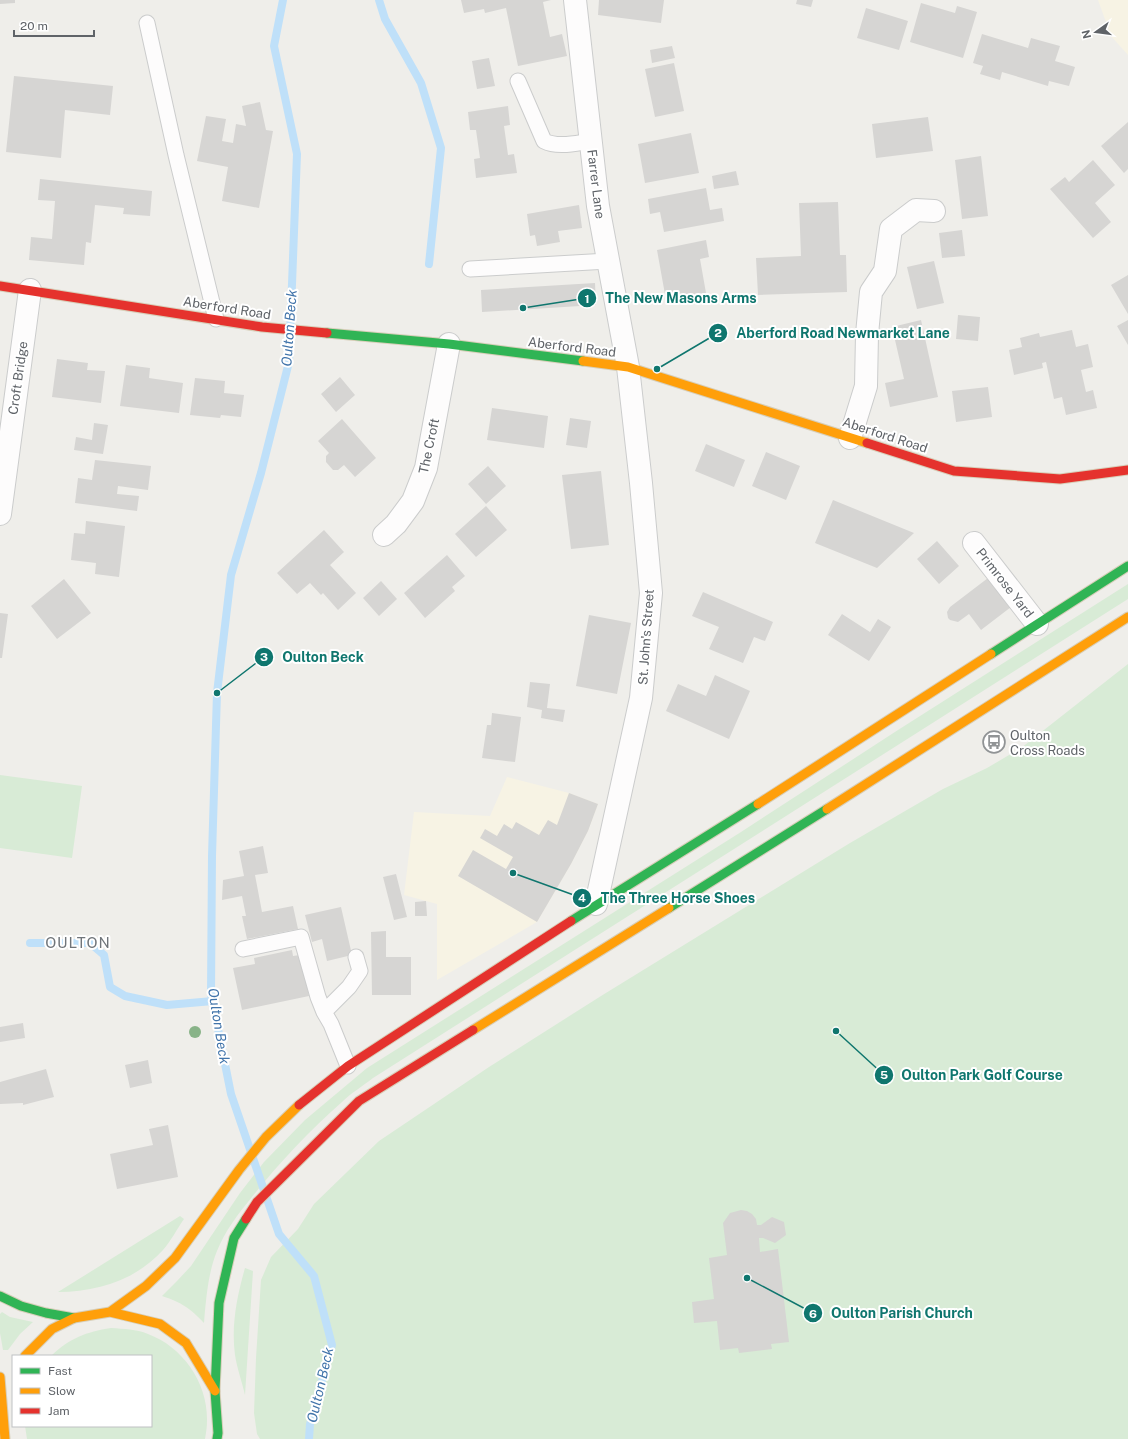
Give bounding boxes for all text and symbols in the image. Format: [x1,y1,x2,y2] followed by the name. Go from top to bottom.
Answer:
[14,12,94,38] scale bar
[1076,12,1116,52] north arrow
[20,19,48,33] text: 20 m
[1079,29,1093,40] text: N
[584,148,608,220] street label: Farrer Lane
[577,285,764,311] callout: The New Masons Arms
[278,289,300,367] water label: Oulton Beck
[605,290,757,306] text: The New Masons Arms
[584,292,590,306] text: 1
[182,294,272,322] street label: Aberford Road
[708,320,958,346] callout: Aberford Road Newmarket Lane
[736,325,950,341] text: Aberford Road Newmarket Lane
[714,326,722,340] text: 2
[527,334,617,360] street label: Aberford Road
[5,340,31,416] street label: Croft Bridge
[841,414,929,456] street label: Aberford Road
[416,417,442,475] street label: The Croft
[973,545,1037,621] street label: Primrose Yard
[635,589,657,685] street label: St. John's Street
[254,644,372,670] callout: Oulton Beck
[282,649,364,665] text: Oulton Beck
[260,650,268,664] text: 3
[1010,728,1085,758] place label: Oulton Cross Roads
[981,729,1007,755] bus stop icon: Oulton Cross Roads
[572,885,763,911] callout: The Three Horse Shoes
[601,890,755,906] text: The Three Horse Shoes
[578,891,586,905] text: 4
[45,934,111,951] district label: OULTON
[205,987,233,1066] water label: Oulton Beck
[874,1062,1071,1088] callout: Oulton Park Golf Course
[901,1067,1063,1083] text: Oulton Park Golf Course
[880,1068,888,1082] text: 5
[803,1300,981,1326] callout: Oulton Parish Church
[831,1305,973,1321] text: Oulton Parish Church
[809,1307,817,1321] text: 6
[304,1345,337,1424] water label: Oulton Beck
[12,1355,152,1427] legend
[48,1364,73,1378] text: Fast
[48,1384,76,1398] text: Slow
[48,1404,70,1418] text: Jam

